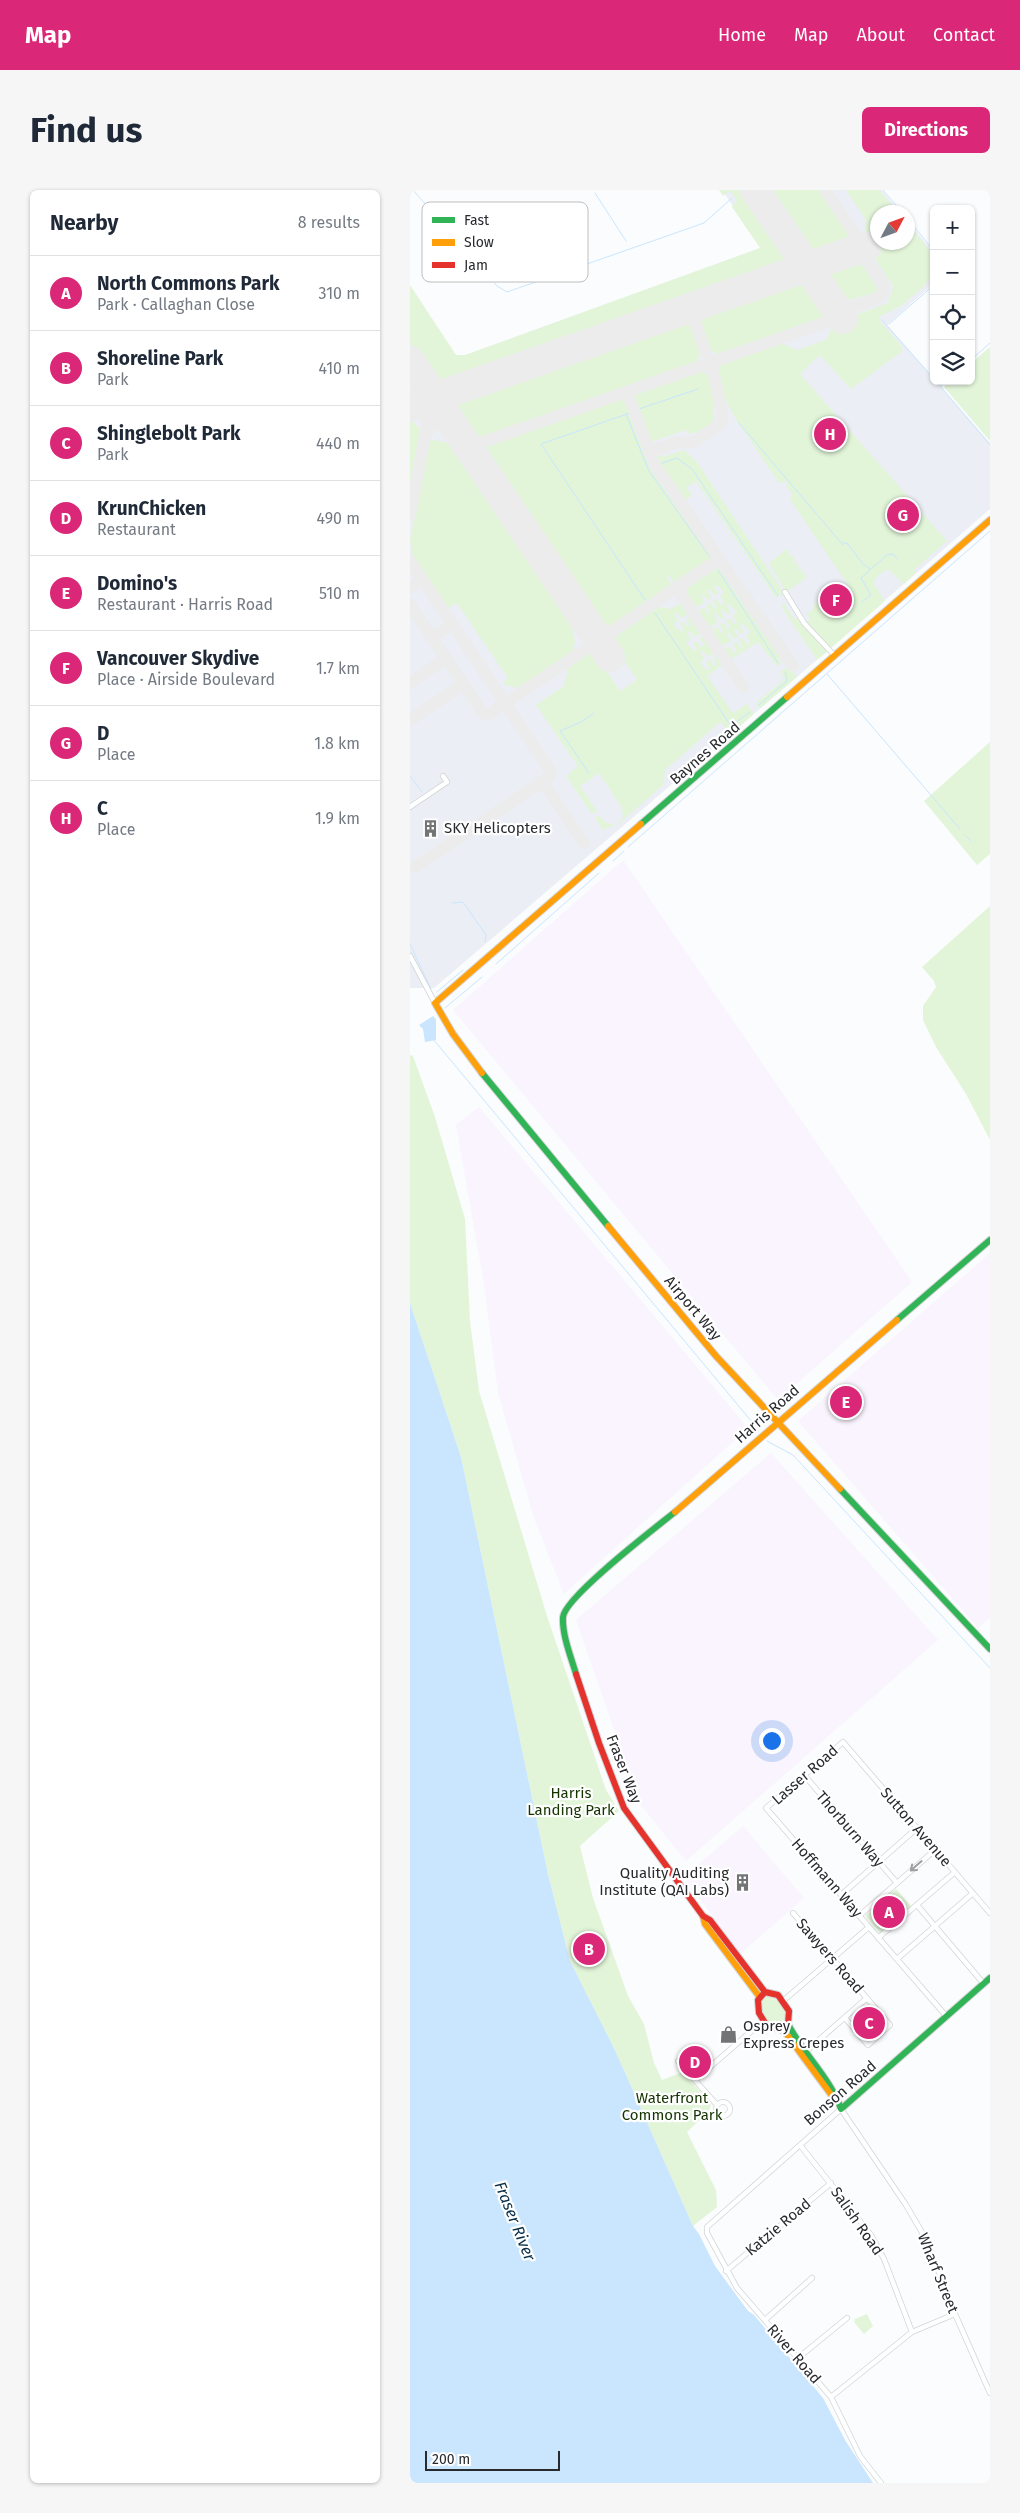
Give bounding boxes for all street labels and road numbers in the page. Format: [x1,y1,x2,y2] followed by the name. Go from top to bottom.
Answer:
[666,718,744,788] street label: Baynes Road
[661,1272,726,1344] street label: Airport Way
[731,1381,803,1447] street label: Harris Road
[603,1732,646,1807] street label: Fraser Way
[768,1741,842,1809] street label: Lasser Road
[877,1784,955,1870] street label: Sutton Avenue
[812,1787,888,1871] street label: Thorburn Way
[788,1835,867,1922] street label: Hoffmann Way
[792,1915,868,1997] street label: Sawyers Road
[800,2057,880,2129] street label: Bonson Road
[827,2183,887,2259] street label: Salish Road
[742,2194,814,2260] street label: Katzie Road
[914,2230,962,2316] street label: Wharf Street
[763,2320,825,2388] street label: River Road

